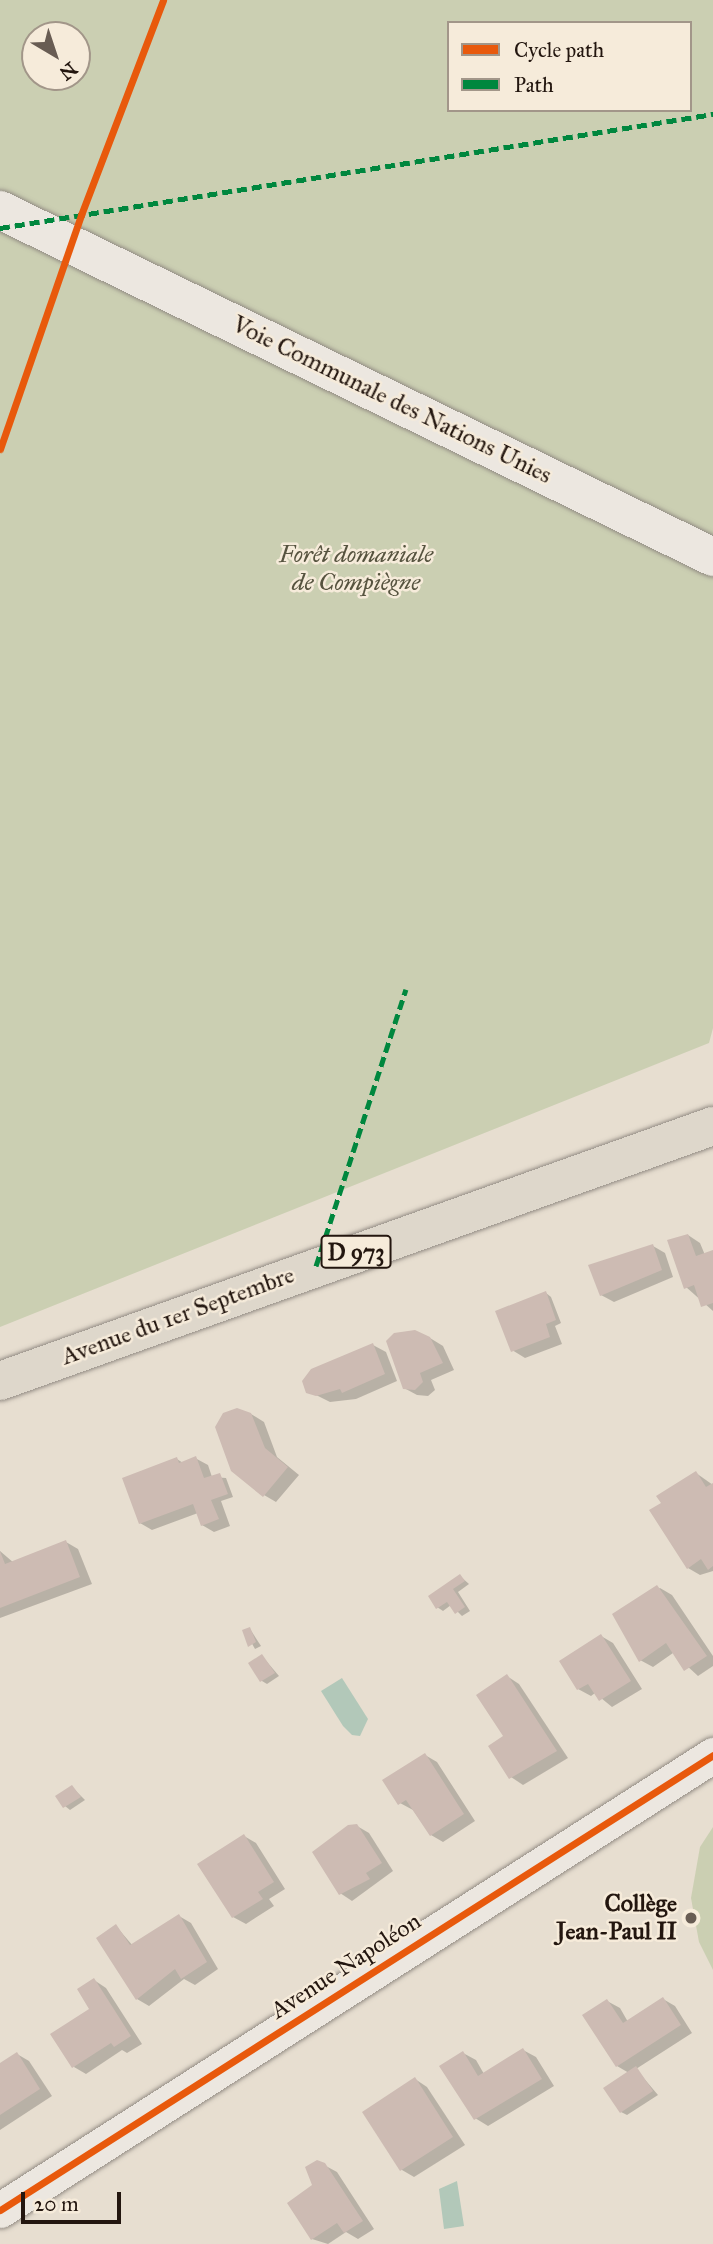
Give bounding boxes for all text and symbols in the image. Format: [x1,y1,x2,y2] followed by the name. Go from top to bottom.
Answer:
[21,21,91,91] north arrow
[447,21,692,112] legend
[514,37,604,63] text: Cycle path
[55,57,82,85] text: N
[514,72,554,98] text: Path
[228,310,556,490] street label: Voie Communale des Nations Unies
[279,541,433,597] park label: Forêt domaniale de Compiègne
[319,1232,393,1272] road number: D 973
[58,1260,298,1372] street label: Avenue du 1er Septembre
[556,1890,677,1946] place label: Collège Jean-Paul II
[266,1907,426,2025] street label: Avenue Napoléon
[683,1910,699,1926] marker: Collège Jean-Paul II
[24,2178,124,2222] scale bar
[34,2191,79,2217] text: 20 m

